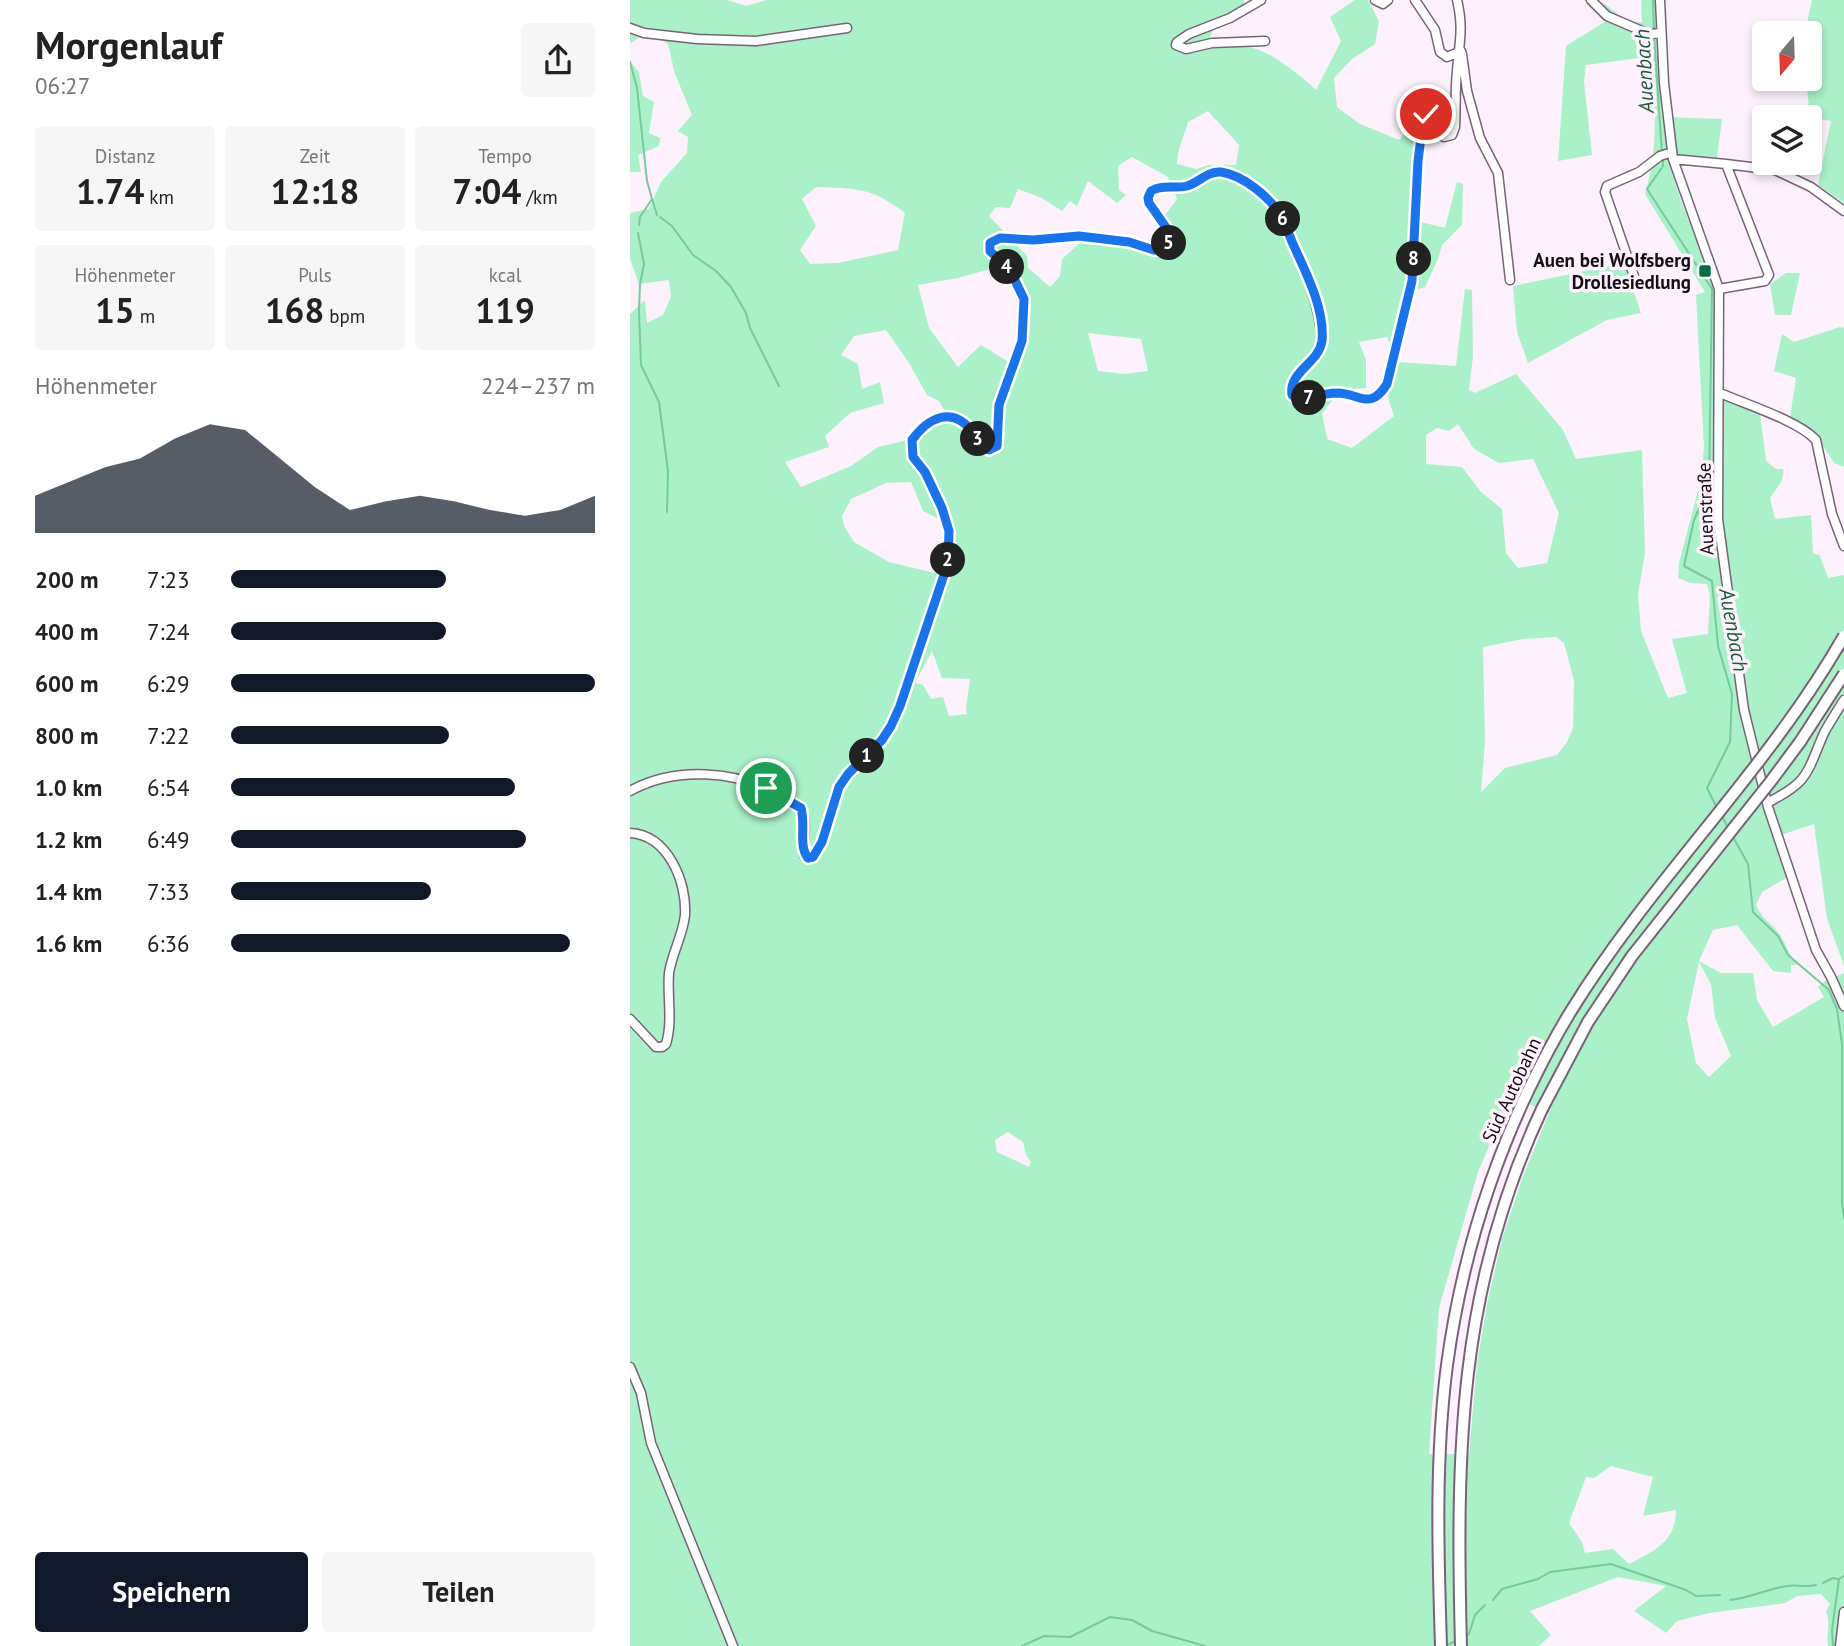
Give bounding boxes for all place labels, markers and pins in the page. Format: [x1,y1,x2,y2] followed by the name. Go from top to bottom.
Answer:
[1396,84,1456,144] pin
[1266,202,1300,236] pin: 6
[1152,226,1186,260] pin: 5
[1396,242,1432,276] pin: 8
[1533,248,1691,294] place label: Auen bei Wolfsberg Drollesiedlung
[990,250,1024,284] pin: 4
[1697,263,1713,279] marker: Auen bei Wolfsberg Drollesiedlung
[1292,380,1326,416] pin: 7
[960,422,996,457] pin: 3
[930,542,966,578] pin: 2
[849,738,884,774] pin: 1
[736,758,796,818] pin

